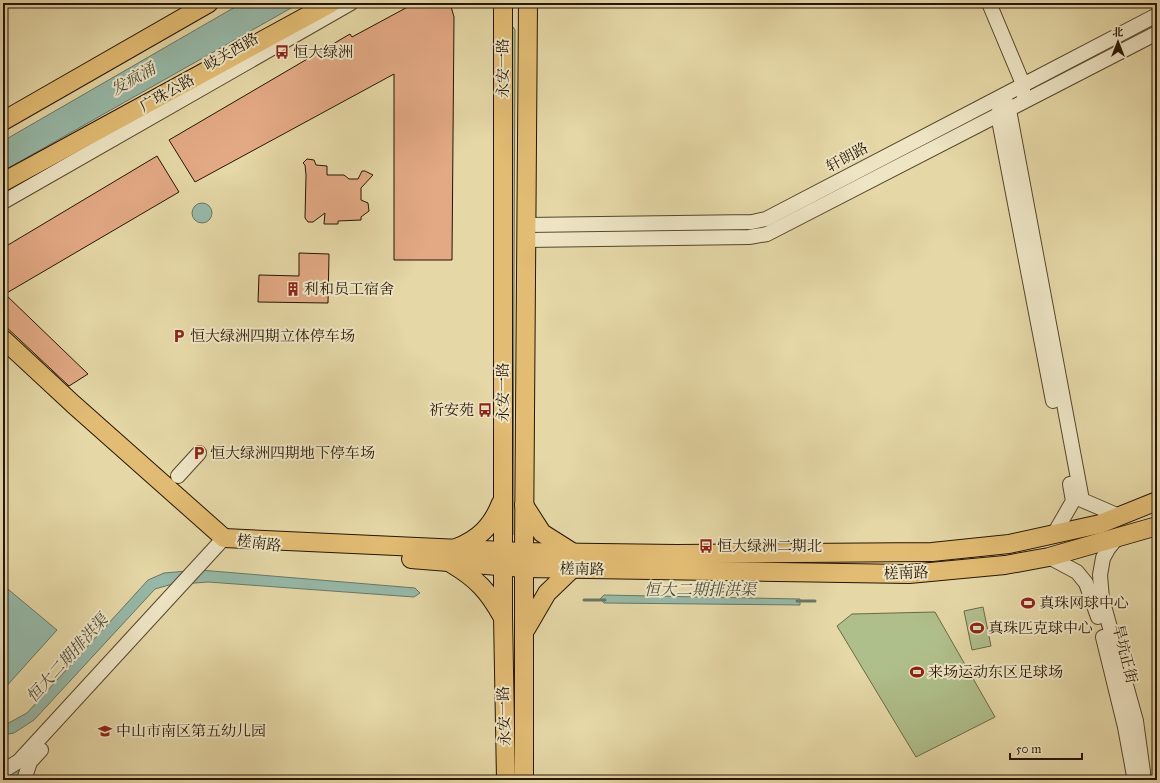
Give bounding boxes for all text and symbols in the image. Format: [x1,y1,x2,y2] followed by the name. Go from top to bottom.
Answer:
[1098,22,1138,62] north arrow
[1113,26,1124,39] text: 北
[201,29,261,75] street label: 岐关西路
[494,38,512,98] street label: 永安一路
[293,43,353,61] place label: 恒大绿洲
[274,44,290,60] bus stop icon: 恒大绿洲
[107,58,160,99] water label: 发疯涌
[136,71,198,115] street label: 广珠公路
[823,138,871,176] street label: 轩朗路
[304,280,394,298] place label: 利和员工宿舍
[285,281,301,297] building icon: 利和员工宿舍
[190,327,355,345] place label: 恒大绿洲四期立体停车场
[171,328,187,344] parking icon: 恒大绿洲四期立体停车场
[494,362,512,422] street label: 永安一路
[429,401,474,419] place label: 祈安苑
[477,402,493,418] bus stop icon: 祈安苑
[210,444,375,462] place label: 恒大绿洲四期地下停车场
[191,445,207,461] parking icon: 恒大绿洲四期地下停车场
[235,531,283,555] street label: 槎南路
[717,537,822,555] place label: 恒大绿洲二期北
[698,538,714,554] bus stop icon: 恒大绿洲二期北
[559,560,605,578] street label: 槎南路
[883,563,929,583] street label: 槎南路
[644,580,758,599] water label: 恒大二期排洪渠
[1039,594,1129,612] place label: 真珠网球中心
[1020,595,1036,611] sports icon: 真珠网球中心
[22,609,113,706] water label: 恒大二期排洪渠
[988,619,1093,637] place label: 真珠匹克球中心
[969,620,985,636] sports icon: 真珠匹克球中心
[1109,623,1141,685] street label: 旱坑正街
[928,663,1063,681] place label: 来场运动东区足球场
[909,664,925,680] sports icon: 来场运动东区足球场
[494,686,514,746] street label: 永安一路
[116,722,266,740] place label: 中山市南区第五幼儿园
[97,723,113,739] school or university icon: 中山市南区第五幼儿园
[1010,735,1082,761] scale bar
[1016,742,1041,756] text: 50 m

